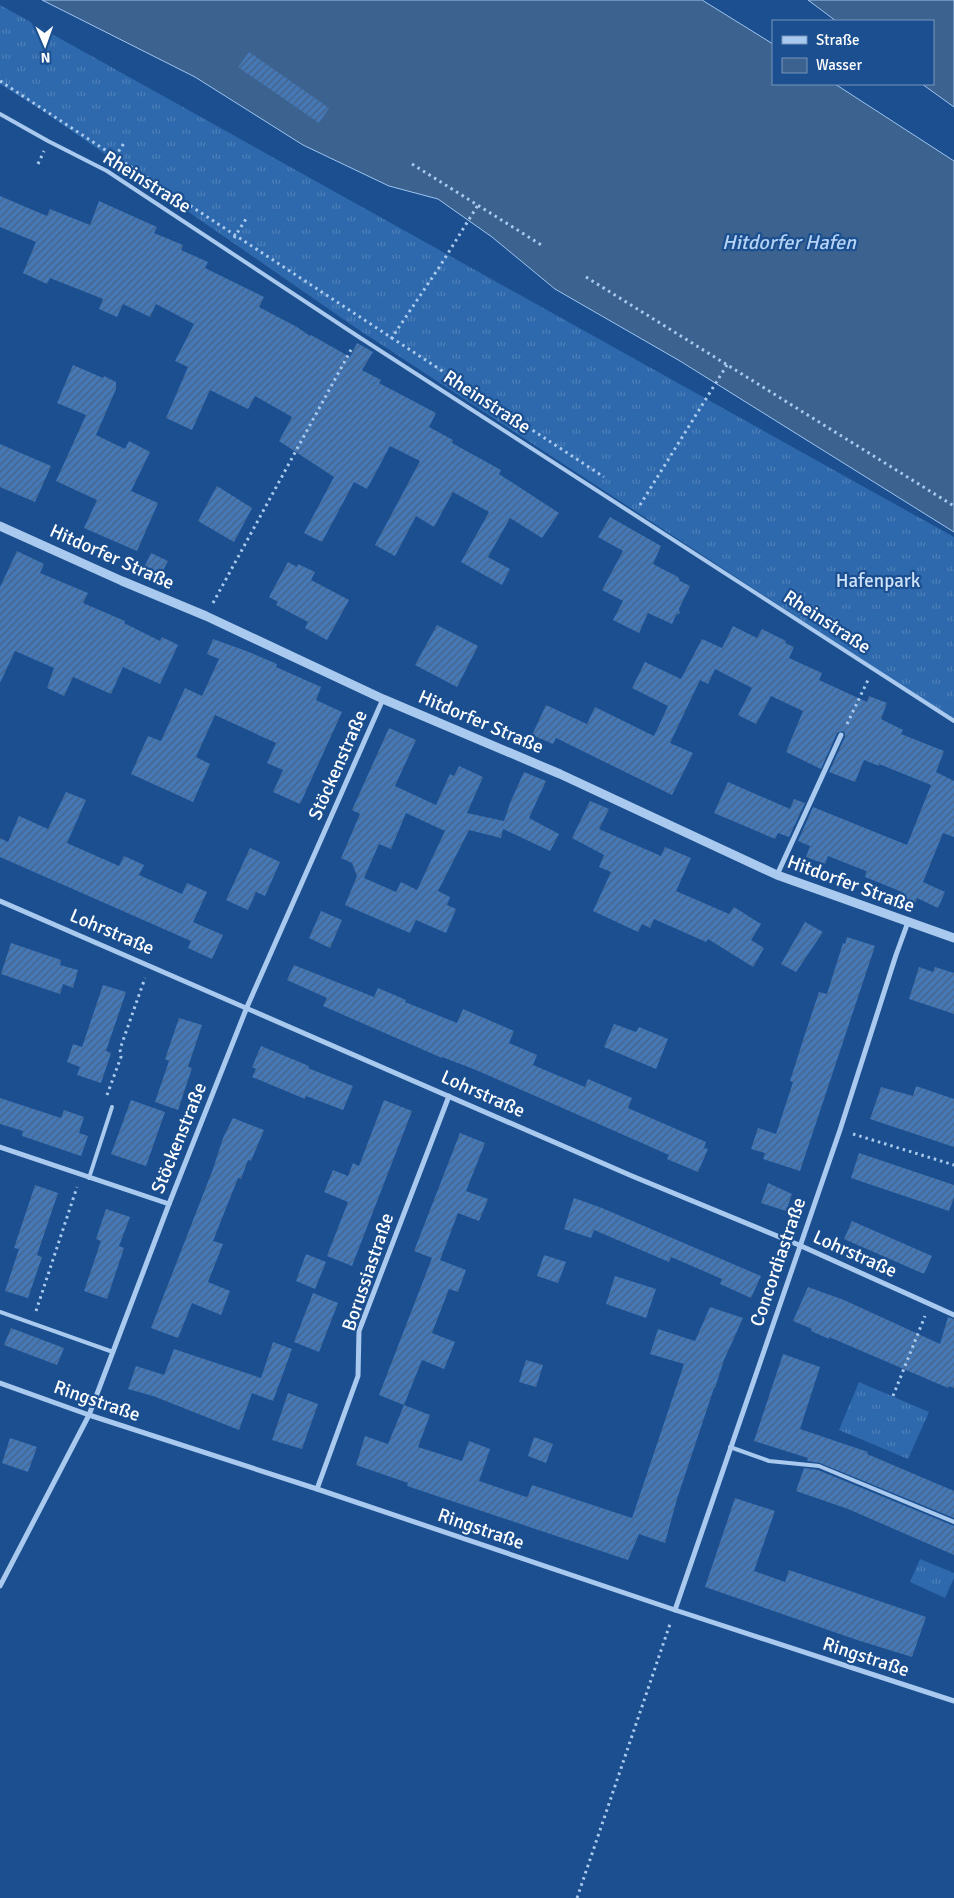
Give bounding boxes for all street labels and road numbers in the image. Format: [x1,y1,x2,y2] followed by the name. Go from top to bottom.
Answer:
[98,145,196,219] street label: Rheinstraße
[439,365,535,439] street label: Rheinstraße
[46,519,178,595] street label: Hitdorfer Straße
[779,585,875,659] street label: Rheinstraße
[415,685,547,759] street label: Hitdorfer Straße
[303,706,373,824] street label: Stöckenstraße
[784,850,918,918] street label: Hitdorfer Straße
[66,903,158,961] street label: Lohrstraße
[437,1065,529,1123] street label: Lohrstraße
[146,1079,212,1197] street label: Stöckenstraße
[745,1194,811,1330] street label: Concordiastraße
[337,1210,399,1334] street label: Borussiastraße
[809,1225,901,1283] street label: Lohrstraße
[51,1375,143,1427] street label: Ringstraße
[435,1503,527,1555] street label: Ringstraße
[820,1632,912,1682] street label: Ringstraße

